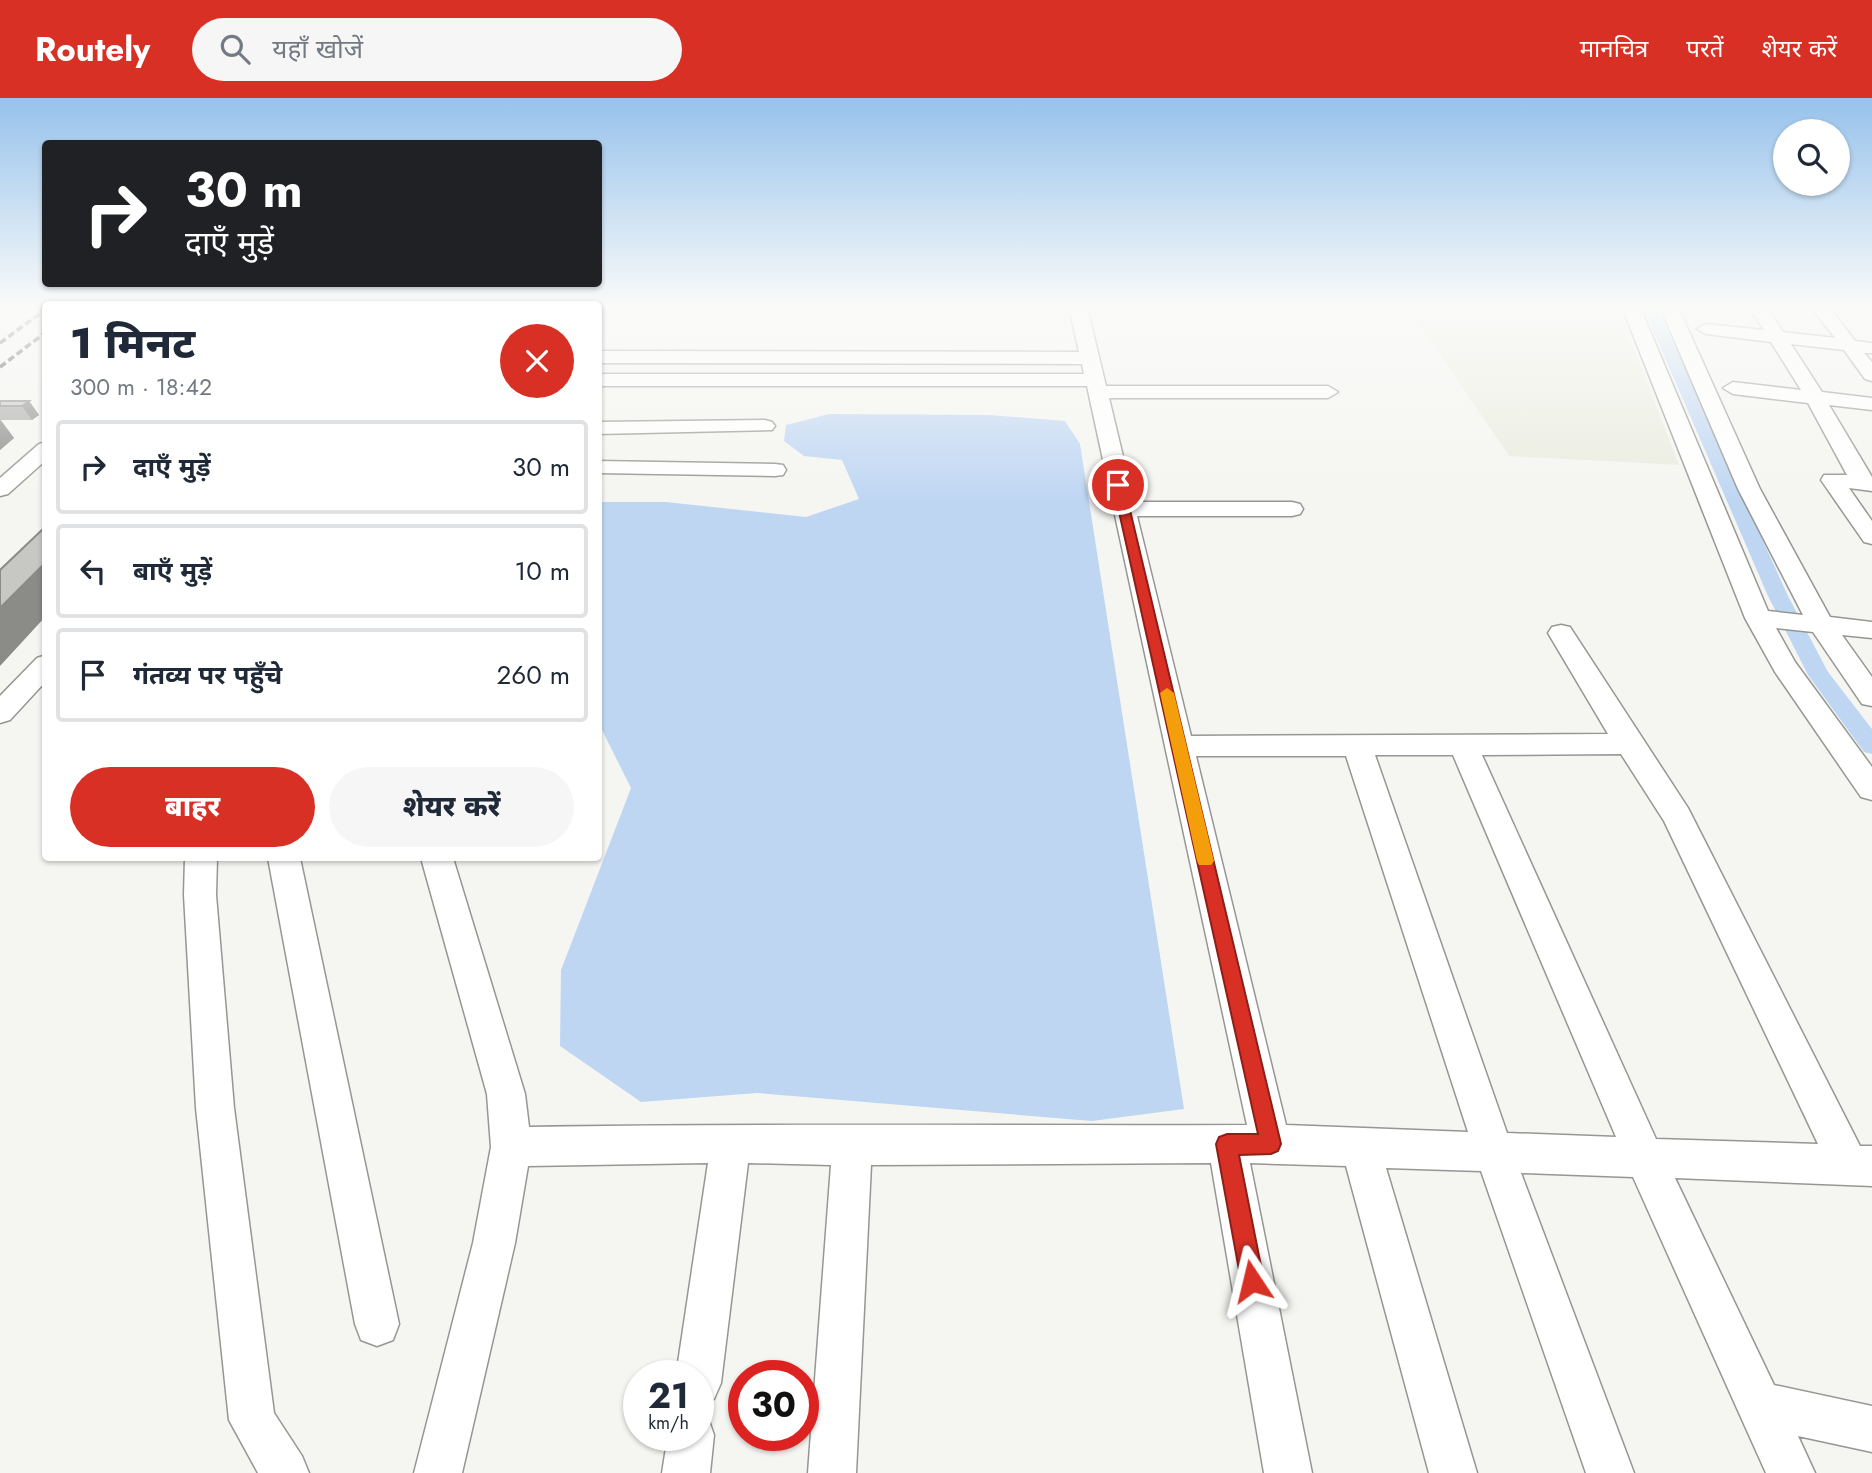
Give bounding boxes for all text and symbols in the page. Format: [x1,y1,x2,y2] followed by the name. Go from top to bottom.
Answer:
[192,18,682,81] search box
[35,26,150,73] text: Routely
[216,30,254,68] icon: search
[272,30,363,68] text: यहाँ खोजें
[1580,31,1648,66] text: मानचित्र
[1686,31,1723,66] text: परतें
[1761,31,1837,66] text: शेयर करें
[1773,119,1850,196] map controls
[1773,119,1850,196] button: search
[185,155,303,225] text: 30 m
[70,168,161,259] icon: right
[185,220,274,266] text: दाएँ मुड़ें
[70,313,195,374] text: 1 मिनट
[500,324,574,398] button: close
[70,370,212,404] text: 300 m · 18:42
[74,448,112,486] icon: right
[133,448,211,486] text: दाएँ मुड़ें
[512,448,570,486] text: 30 m
[1088,455,1148,515] pin
[1099,466,1137,504] icon: arrive
[74,552,112,590] icon: left
[133,552,212,590] text: बाएँ मुड़ें
[515,552,570,590] text: 10 m
[74,656,112,694] icon: arrive
[133,656,282,694] text: गंतव्य पर पहुँचे
[497,656,570,694] text: 260 m
[70,767,315,847] button: बाहर
[329,767,574,847] button: शेयर करें
[1215,1244,1289,1318] position arrow
[728,1360,819,1451] speed limit sign: 30
[648,1371,689,1421] text: 21
[648,1410,689,1436] text: km/h

